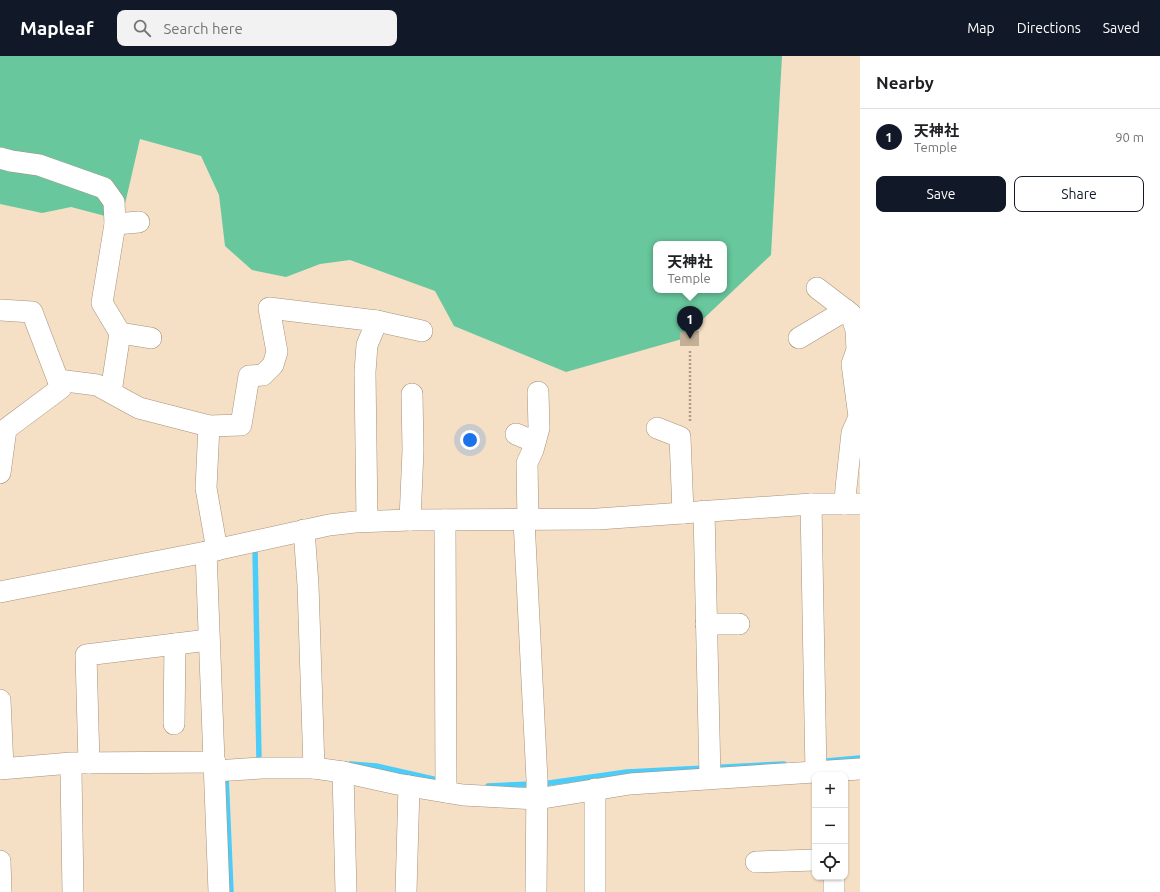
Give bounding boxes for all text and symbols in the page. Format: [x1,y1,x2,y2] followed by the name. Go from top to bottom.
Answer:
[117,10,397,46] search box
[20,17,93,39] text: Mapleaf
[131,17,153,39] icon: search
[163,20,243,37] text: Search here
[967,20,995,36] text: Map
[1017,20,1081,36] text: Directions
[1103,20,1140,36] text: Saved
[876,73,934,92] text: Nearby
[914,122,959,139] text: 天神社
[885,130,893,144] text: 1
[1115,130,1144,144] text: 90 m
[914,140,957,154] text: Temple
[876,176,1006,212] button: Save
[1014,176,1144,212] button: Share
[653,241,727,293] popup
[667,253,713,270] text: 天神社
[667,271,711,285] text: Temple
[677,306,703,339] pin: 1
[460,430,480,450] your location
[812,772,848,880] map controls
[812,772,848,808] button: +
[812,808,848,844] button: −
[812,844,848,880] button: locate

